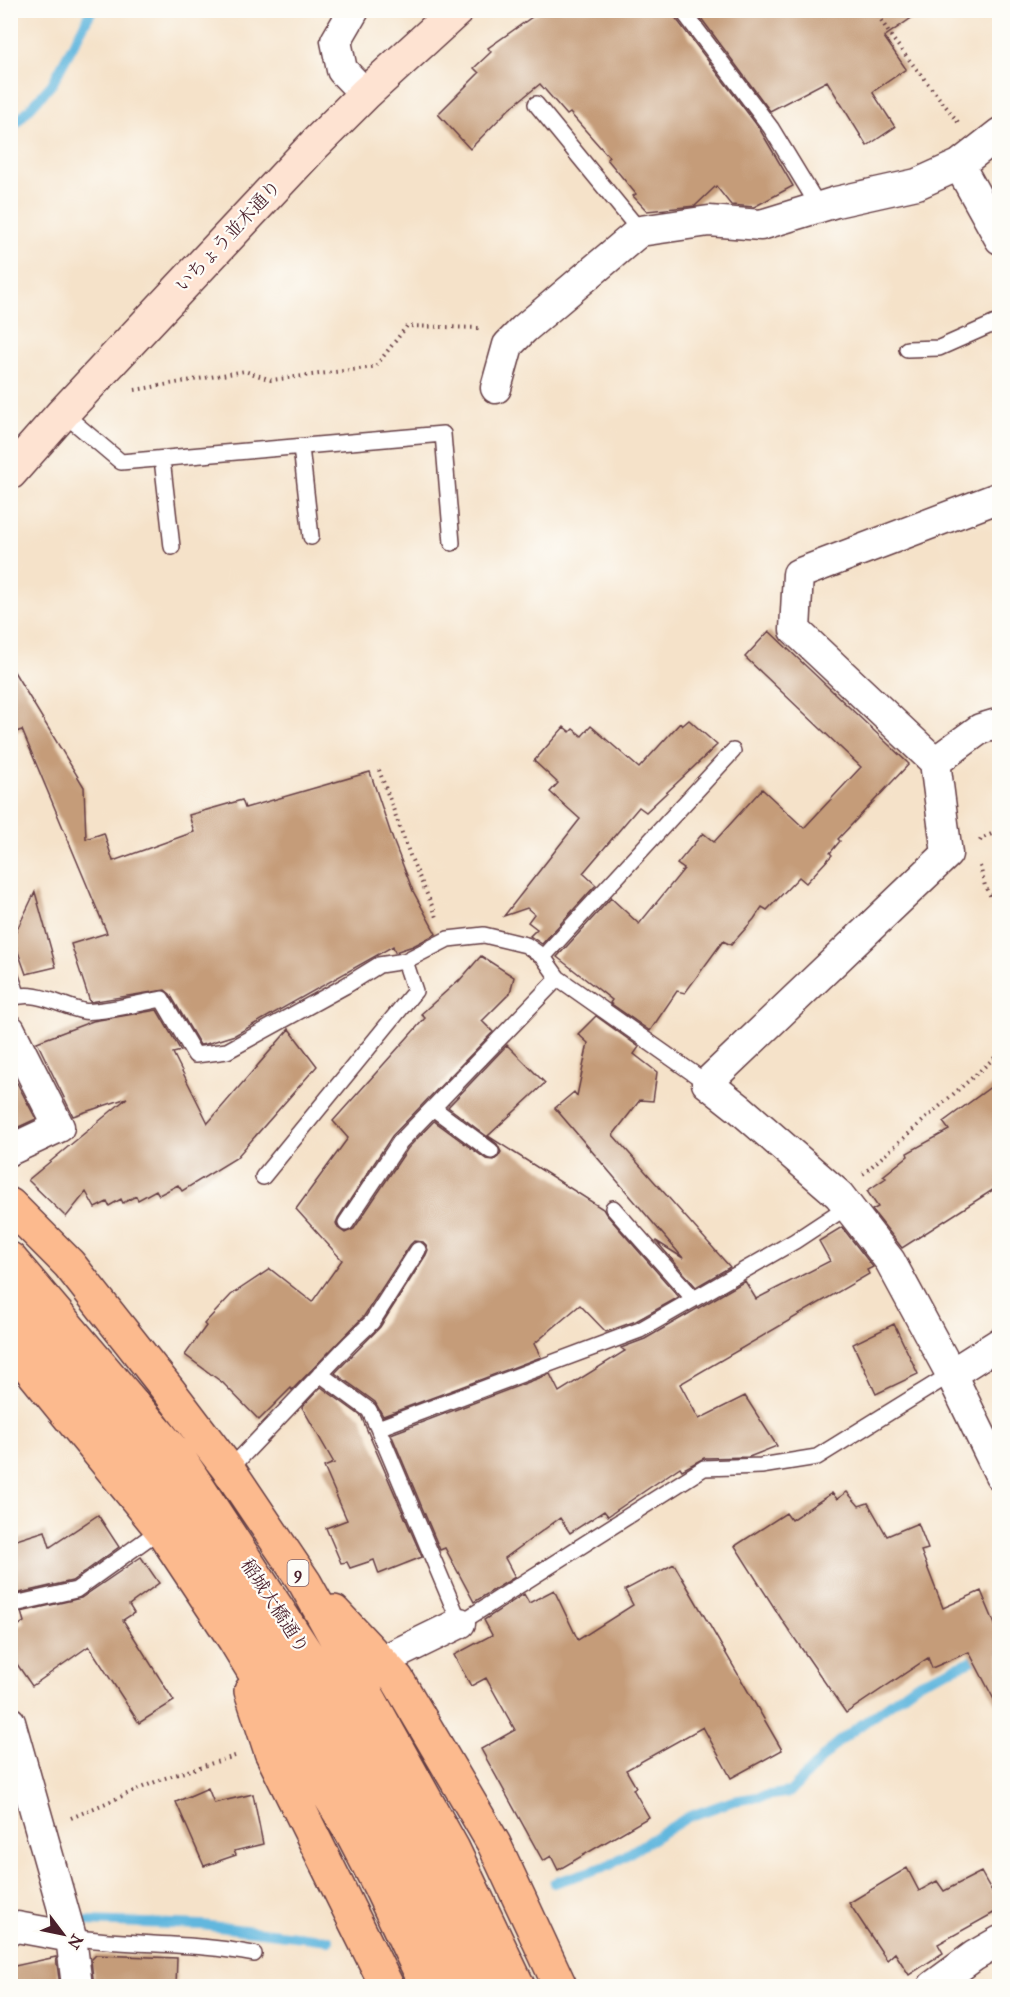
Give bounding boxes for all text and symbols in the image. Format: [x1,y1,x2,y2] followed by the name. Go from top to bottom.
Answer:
[171,176,285,296] street label: いちょう並木通り
[236,1555,314,1657] street label: 稲城大橋通り
[288,1560,308,1586] road number: 9
[33,1904,93,1964] north arrow
[63,1931,87,1953] text: N

